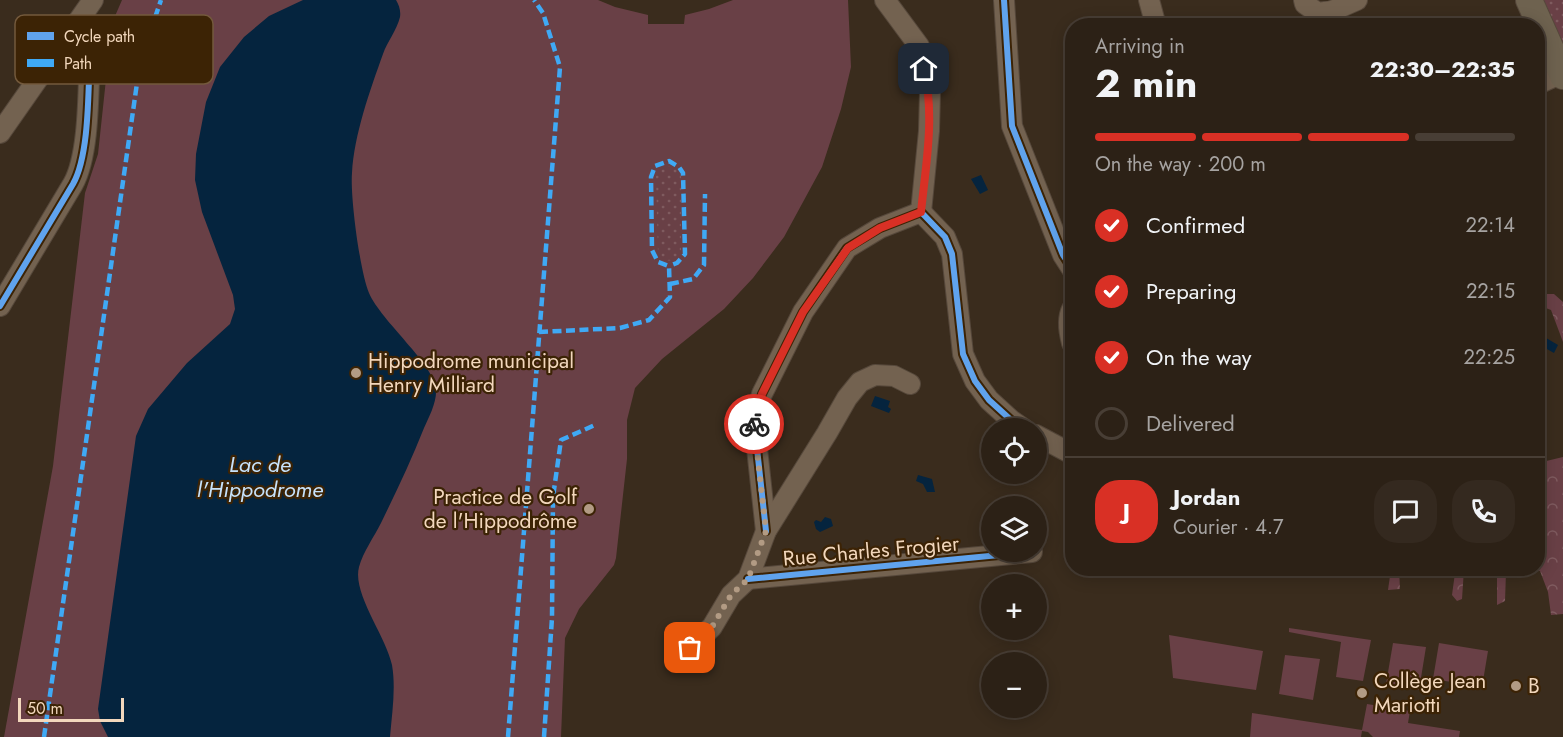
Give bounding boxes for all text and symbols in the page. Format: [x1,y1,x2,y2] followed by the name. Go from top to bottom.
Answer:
[15,15,213,84] legend
[64,25,135,48] text: Cycle path
[1095,32,1185,61] text: Arriving in
[898,43,949,94] pin
[64,52,92,75] text: Path
[907,52,940,85] icon: home
[1370,53,1515,85] text: 22:30–22:35
[1095,55,1197,112] text: 2 min
[1095,150,1266,179] text: On the way · 200 m
[1095,209,1128,242] icon: check
[1146,209,1245,241] text: Confirmed
[1466,211,1515,240] text: 22:14
[1095,275,1128,308] icon: check
[1146,275,1237,307] text: Preparing
[1466,277,1515,306] text: 22:15
[1095,341,1128,374] icon: check
[1146,341,1251,373] text: On the way
[1464,343,1515,372] text: 22:25
[368,346,574,400] place label: Hippodrome municipal Henry Milliard
[349,366,363,380] marker: Hippodrome municipal Henry Milliard
[724,394,784,454] courier
[1146,407,1235,439] text: Delivered
[738,408,771,441] icon: bike
[981,418,1047,718] map controls
[981,418,1047,484] button: locate
[197,448,323,505] water label: Lac de l'Hippodrome
[1374,480,1437,543] button: chat
[1452,480,1515,543] button: phone
[1173,481,1240,513] text: Jordan
[424,482,578,536] place label: Practice de Golf de l'Hippodrôme
[1123,495,1130,527] text: J
[981,496,1047,562] button: layers
[582,502,596,516] marker: Practice de Golf de l'Hippodrôme
[1173,513,1284,542] text: Courier · 4.7
[782,528,961,574] street label: Rue Charles Frogier
[981,574,1047,640] button: +
[664,622,715,673] pin
[673,631,706,664] icon: bag
[981,652,1047,718] button: −
[1374,666,1486,720] place label: Collège Jean Mariotti
[1528,671,1540,701] place label: B
[1509,679,1523,693] marker: B
[1355,686,1369,700] marker: Collège Jean Mariotti
[18,695,124,722] scale bar
[27,697,63,720] text: 50 m

